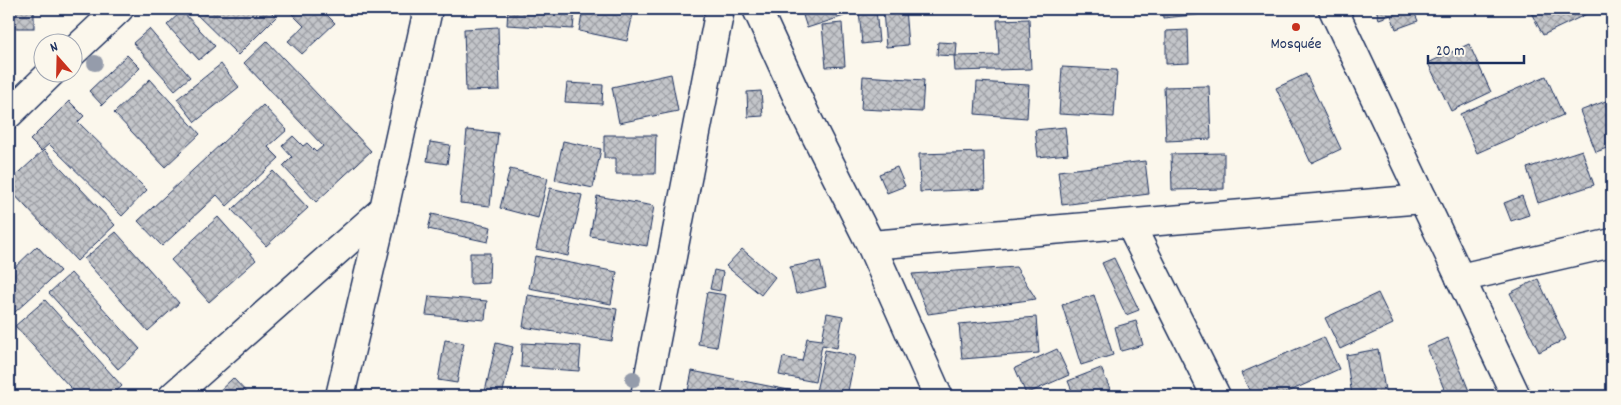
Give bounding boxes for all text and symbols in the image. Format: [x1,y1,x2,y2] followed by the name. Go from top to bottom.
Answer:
[1290,21,1302,33] marker: Mosquée
[32,32,82,82] north arrow
[1428,32,1525,64] scale bar
[1270,33,1322,56] place label: Mosquée
[48,37,61,58] text: N
[1436,41,1464,63] text: 20 m

